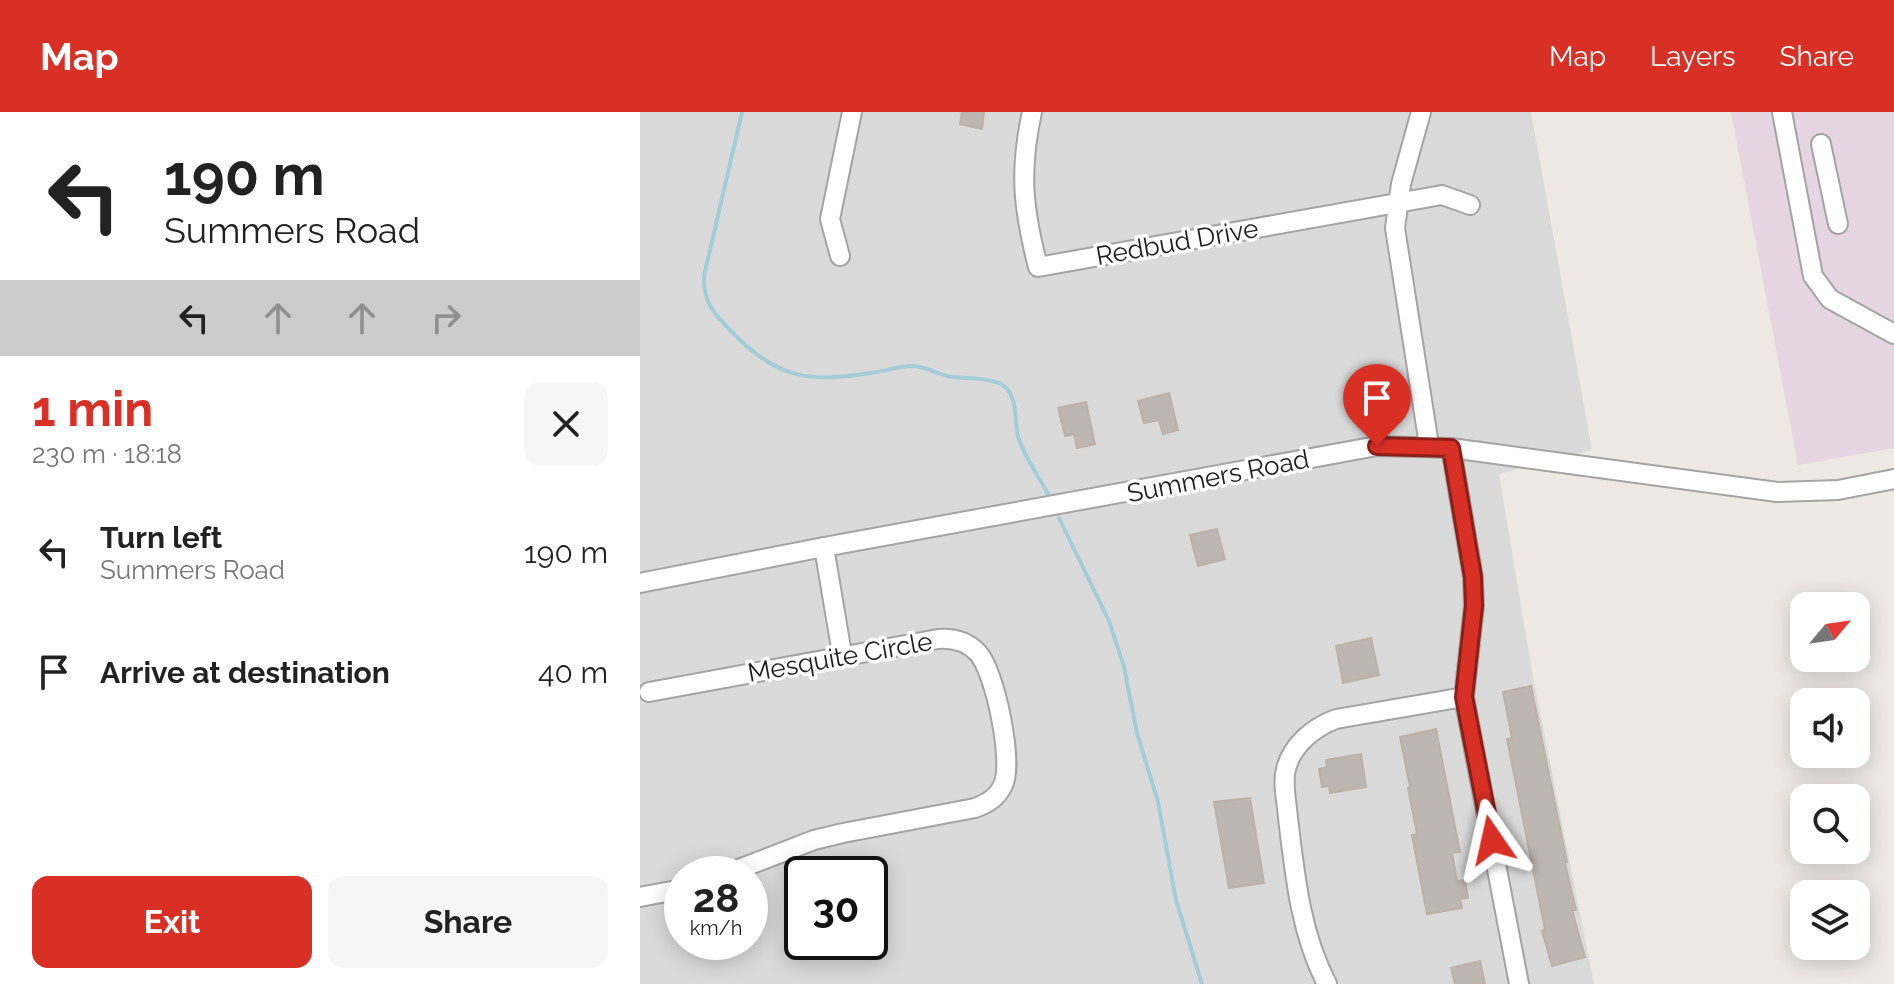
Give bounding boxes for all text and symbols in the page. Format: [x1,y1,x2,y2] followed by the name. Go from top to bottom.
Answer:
[40,34,119,79] text: Map
[1549,40,1606,73] text: Map
[1650,40,1736,73] text: Layers
[1780,40,1854,73] text: Share
[164,142,325,208] text: 190 m
[32,144,136,248] icon: left
[164,209,420,251] text: Summers Road
[1093,213,1261,271] street label: Redbud Drive
[172,296,216,340] icon: left
[256,296,300,340] icon: ahead
[340,296,384,340] icon: ahead
[424,296,468,340] icon: right
[1343,364,1411,446] pin
[1355,376,1399,420] icon: arrive
[32,381,153,437] text: 1 min
[524,382,608,466] button: close
[32,439,182,469] text: 230 m · 18:18
[1124,444,1312,508] street label: Summers Road
[100,520,222,555] text: Turn left
[32,530,76,574] icon: left
[524,535,608,570] text: 190 m
[100,555,285,585] text: Summers Road
[1790,592,1870,672] north arrow
[1790,592,1870,960] map controls
[745,626,935,688] street label: Mesquite Circle
[32,650,76,694] icon: arrive
[100,655,390,690] text: Arrive at destination
[538,655,608,690] text: 40 m
[1790,688,1870,768] button: sound
[1790,784,1870,864] button: search
[1450,798,1534,882] position arrow
[784,856,888,960] speed limit sign: 30
[693,874,739,921] text: 28
[32,876,312,968] button: Exit
[328,876,608,968] button: Share
[1790,880,1870,960] button: layers
[690,916,742,940] text: km/h

